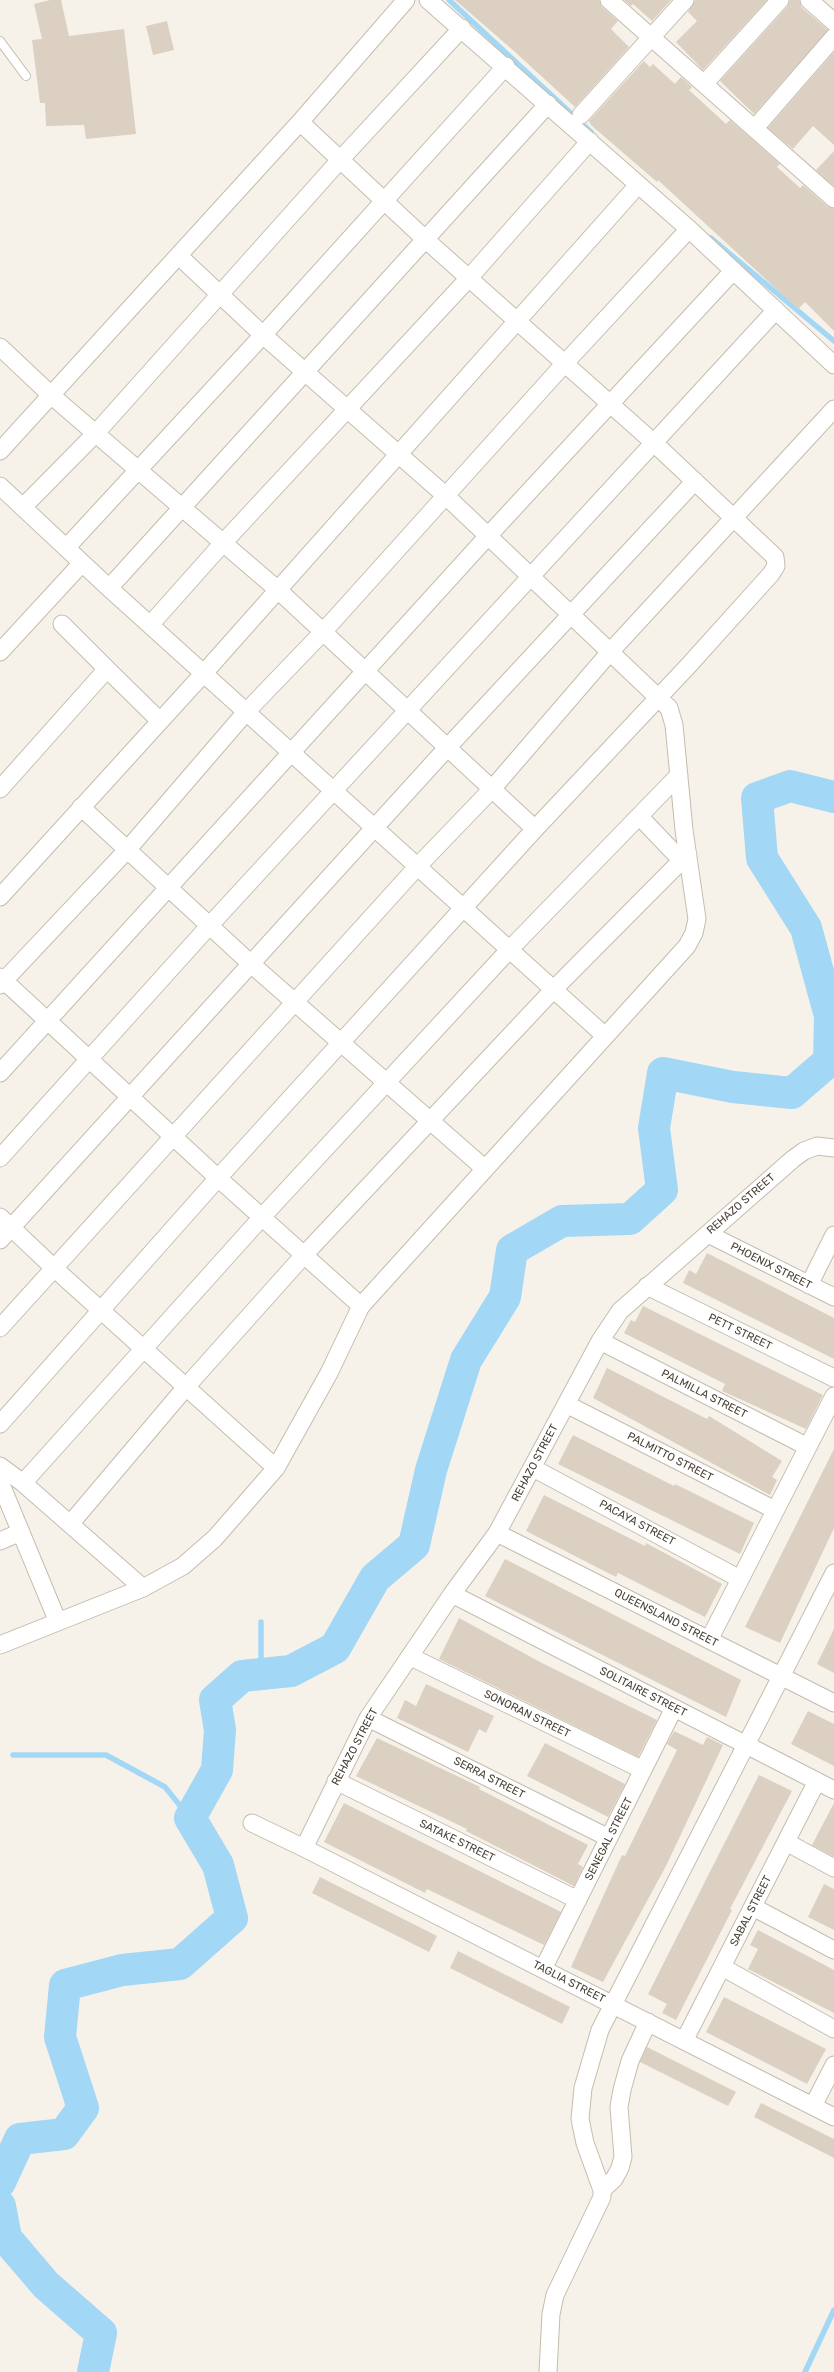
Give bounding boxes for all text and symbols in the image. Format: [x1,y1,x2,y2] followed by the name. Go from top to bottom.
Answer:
[704,1171,778,1237] street label: REHAZO STREET
[728,1240,814,1292] street label: PHOENIX STREET
[706,1311,774,1353] street label: PETT STREET
[659,1367,749,1421] street label: PALMILLA STREET
[509,1422,561,1504] street label: REHAZO STREET
[625,1430,715,1484] street label: PALMITTO STREET
[597,1497,677,1549] street label: PACAYA STREET
[612,1586,720,1650] street label: QUEENSLAND STREET
[597,1664,689,1720] street label: SOLITAIRE STREET
[482,1687,572,1741] street label: SONORAN STREET
[329,1706,381,1788] street label: REHAZO STREET
[451,1754,527,1802] street label: SERRA STREET
[582,1795,636,1883] street label: SENEGAL STREET
[417,1817,497,1865] street label: SATAKE STREET
[727,1873,775,1949] street label: SABAL STREET
[531,1958,607,2006] street label: TAGLIA STREET

